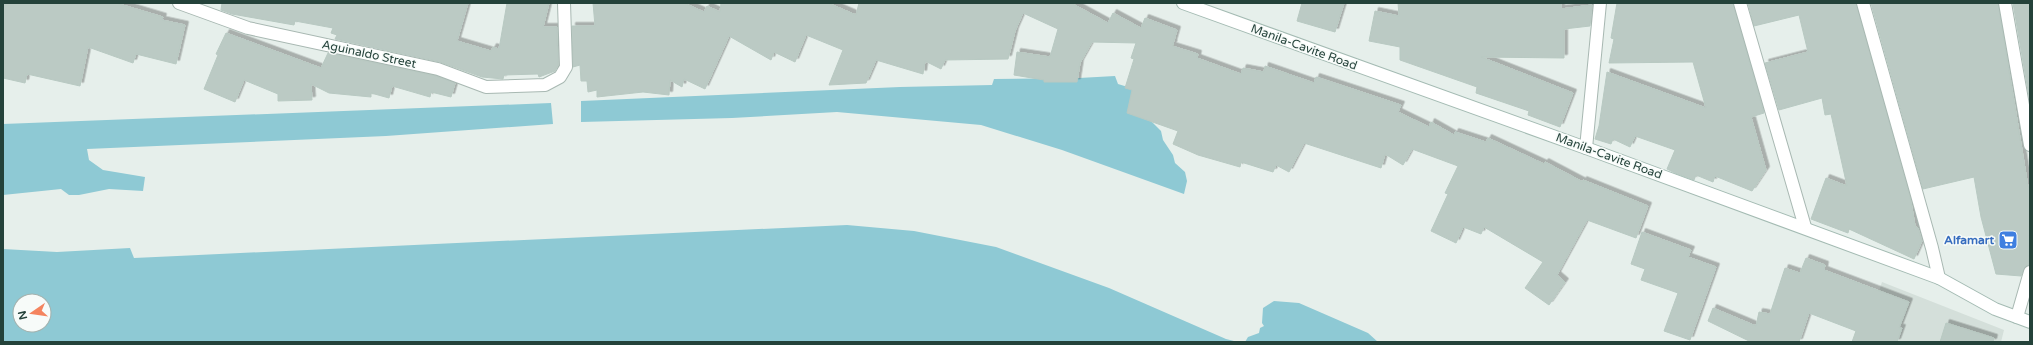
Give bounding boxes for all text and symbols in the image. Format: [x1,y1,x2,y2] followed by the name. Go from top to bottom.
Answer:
[1249,21,1359,73] street label: Manila-Cavite Road
[321,37,418,71] street label: Aguinaldo Street
[1554,130,1664,182] street label: Manila-Cavite Road
[1997,229,2019,251] supermarket icon: Alfamart
[1944,233,1994,247] place label: Alfamart
[12,293,52,333] north arrow
[15,309,30,321] text: N

